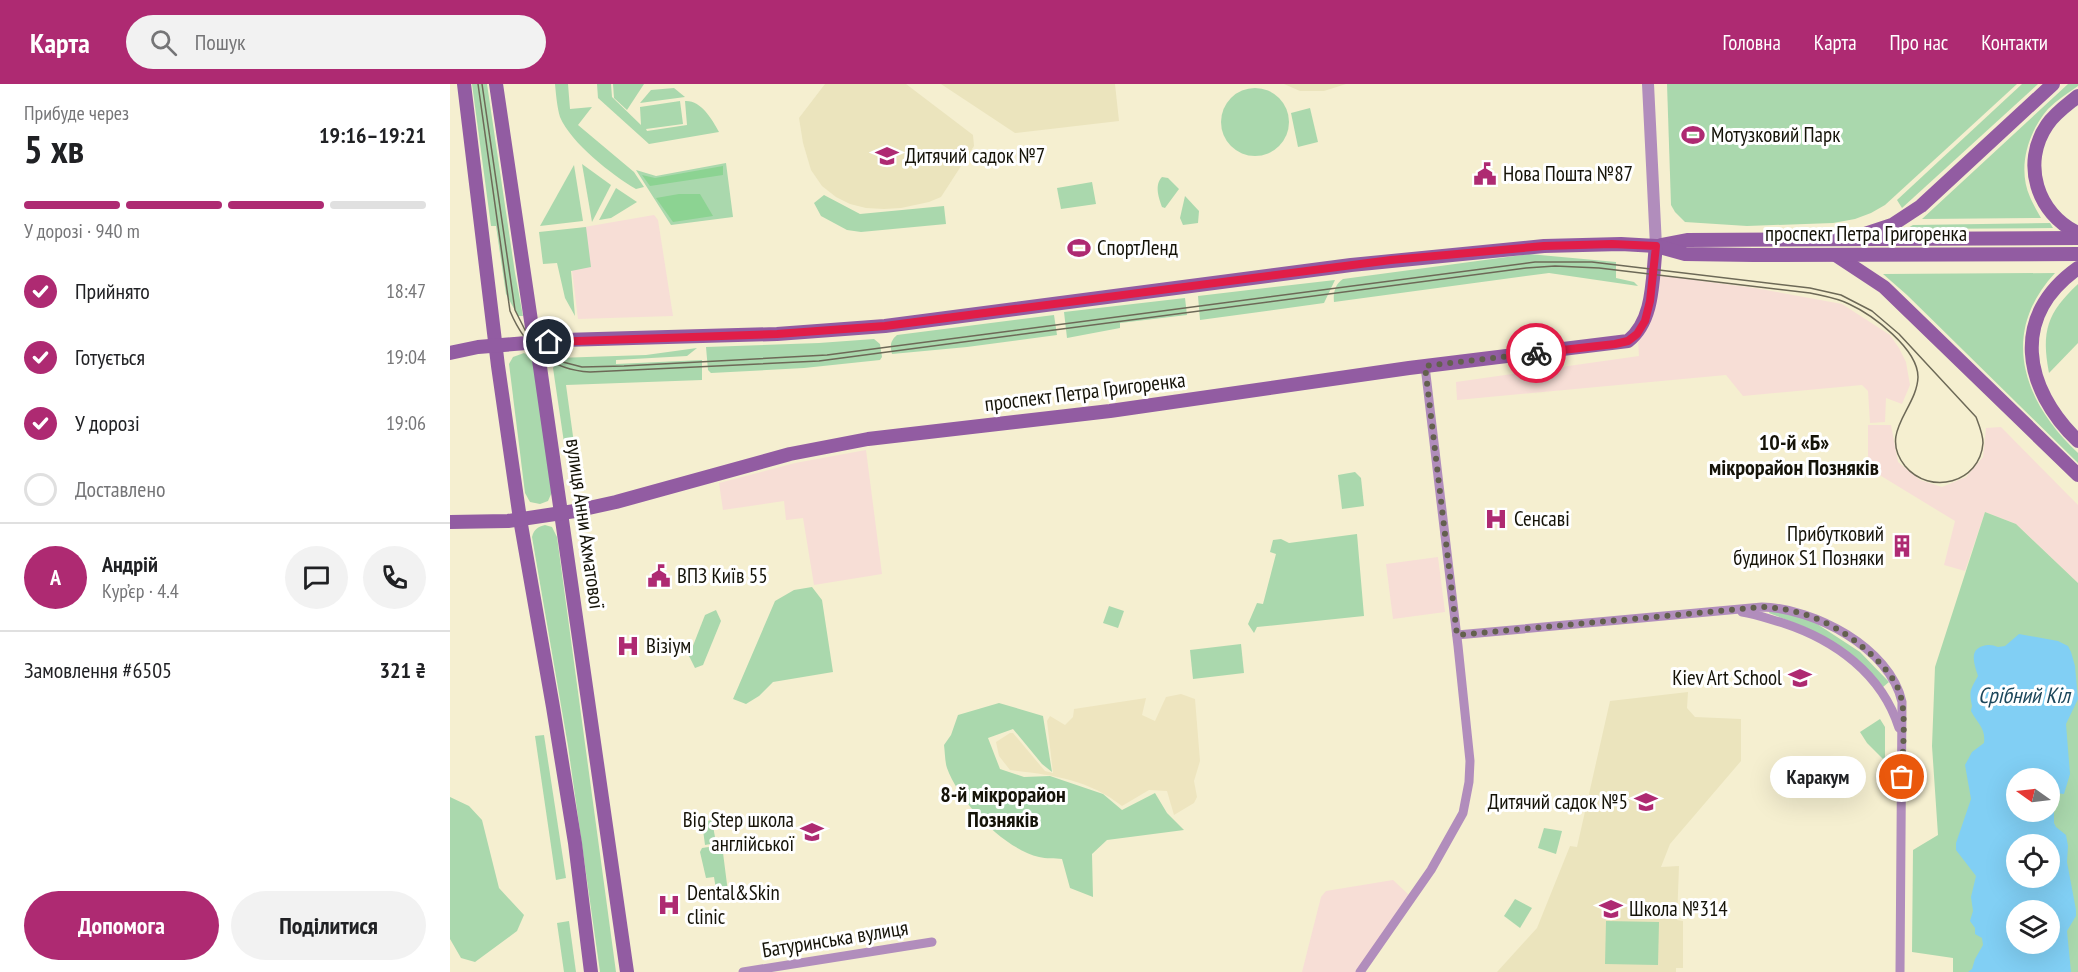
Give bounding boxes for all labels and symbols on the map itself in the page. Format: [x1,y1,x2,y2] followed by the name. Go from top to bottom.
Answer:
[1711,121,1840,148] place label: Мотузковий Парк
[1680,122,1706,148] sports icon: Мотузковий Парк
[905,142,1045,169] place label: Дитячий садок №7
[874,143,900,169] school or university icon: Дитячий садок №7
[1503,160,1633,187] place label: Нова Пошта №87
[1472,161,1498,187] public building icon: Нова Пошта №87
[1765,220,1967,247] street label: проспект Петра Григоренка
[1097,234,1178,261] place label: СпортЛенд
[1066,235,1092,261] sports icon: СпортЛенд
[523,316,574,367] pin
[1506,323,1566,383] courier
[983,366,1187,417] street label: проспект Петра Григоренка
[1709,428,1879,481] district label: 10-й «Б» мікрорайон Позняків
[560,437,611,611] street label: вулиця Анни Ахматової
[1514,505,1570,532] place label: Сенсаві
[1483,506,1509,532] hospital icon: Сенсаві
[1733,520,1884,571] place label: Прибутковий будинок S1 Позняки
[1889,533,1915,559] building icon: Прибутковий будинок S1 Позняки
[677,562,768,589] place label: ВПЗ Київ 55
[646,563,672,589] public building icon: ВПЗ Київ 55
[646,632,691,659] place label: Візіум
[615,633,641,659] hospital icon: Візіум
[1672,664,1782,691] place label: Kiev Art School
[1787,665,1813,691] school or university icon: Kiev Art School
[1978,681,2072,709] water label: Срібний Кіл
[1876,751,1927,802] pin
[1770,756,1866,798] callout: Каракум
[2006,768,2060,822] north arrow
[940,780,1066,833] district label: 8-й мікрорайон Позняків
[1488,788,1628,815] place label: Дитячий садок №5
[1633,789,1659,815] school or university icon: Дитячий садок №5
[683,806,794,857] place label: Big Step школа англiйськоï
[799,819,825,845] school or university icon: Big Step школа англiйськоï
[687,879,780,930] place label: Dental&Skin clinic
[656,892,682,918] hospital icon: Dental&Skin clinic
[1629,895,1728,922] place label: Школа №314
[1598,896,1624,922] school or university icon: Школа №314
[760,914,910,963] street label: Батуринська вулиця

